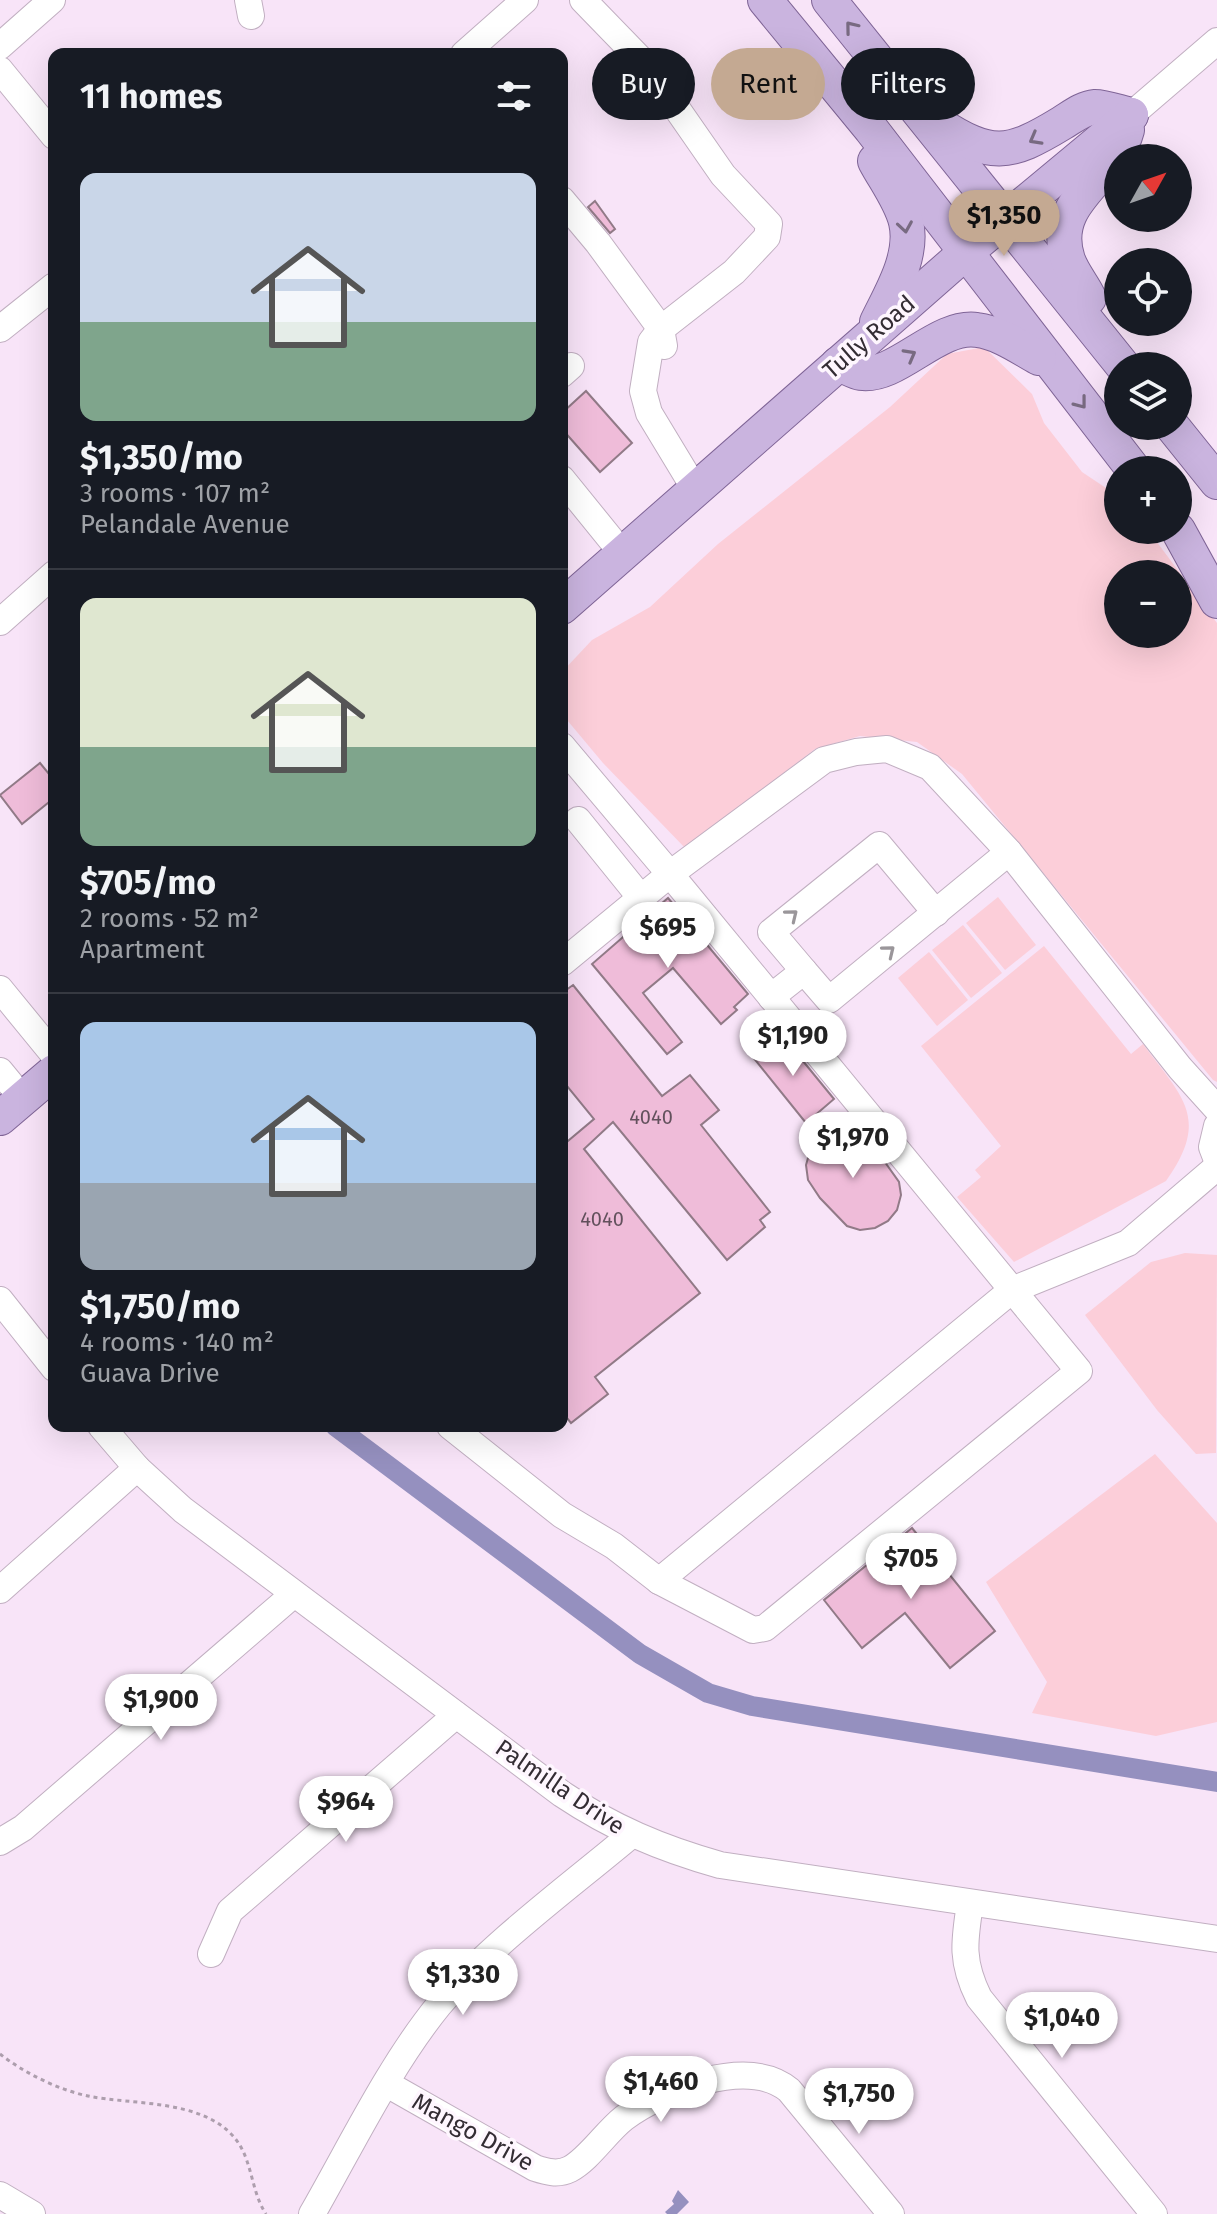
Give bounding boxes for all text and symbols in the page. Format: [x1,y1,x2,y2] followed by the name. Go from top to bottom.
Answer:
[846,22,861,36] one-way arrow
[592,48,695,120] chip: Buy
[711,48,825,120] chip: Rent
[841,48,975,120] chip: Filters
[492,74,536,118] icon: filters
[80,76,222,117] text: 11 homes
[1029,129,1043,145] one-way arrow
[1104,144,1192,232] north arrow
[1104,144,1192,648] map controls
[939,190,1069,258] pin: $1,350
[967,200,1041,231] text: $1,350
[896,220,913,234] one-way arrow
[236,225,380,369] icon: home
[1104,248,1192,336] button: locate
[817,289,921,385] street label: Tully Road
[902,349,916,365] one-way arrow
[1104,352,1192,440] button: layers
[1072,394,1086,409] one-way arrow
[80,437,243,478] text: $1,350/mo
[1104,456,1192,544] button: +
[80,478,270,509] text: 3 rooms · 107 m²
[80,509,290,540] text: Pelandale Avenue
[1104,560,1192,648] button: −
[236,650,380,794] icon: home
[80,862,216,903] text: $705/mo
[621,902,715,970] pin: $695
[80,903,259,934] text: 2 rooms · 52 m²
[783,910,797,925] one-way arrow
[639,912,697,943] text: $695
[80,934,205,965] text: Apartment
[880,946,894,961] one-way arrow
[728,1010,858,1078] pin: $1,190
[758,1020,828,1051] text: $1,190
[236,1074,380,1218] icon: home
[629,1105,673,1129] house number: 4040
[788,1112,918,1180] pin: $1,970
[817,1122,889,1153] text: $1,970
[580,1207,624,1231] house number: 4040
[80,1286,240,1327] text: $1,750/mo
[80,1327,274,1358] text: 4 rooms · 140 m²
[80,1358,220,1389] text: Guava Drive
[864,1533,958,1601] pin: $705
[884,1543,938,1574] text: $705
[96,1674,226,1742] pin: $1,900
[123,1684,199,1715] text: $1,900
[490,1734,630,1840] street label: Palmilla Drive
[299,1776,393,1844] pin: $964
[317,1786,375,1817] text: $964
[398,1949,528,2017] pin: $1,330
[426,1959,500,1990] text: $1,330
[997,1992,1127,2060] pin: $1,040
[1024,2002,1100,2033] text: $1,040
[596,2056,726,2124] pin: $1,460
[623,2066,699,2097] text: $1,460
[794,2068,924,2136] pin: $1,750
[823,2078,895,2109] text: $1,750
[407,2087,539,2177] street label: Mango Drive

